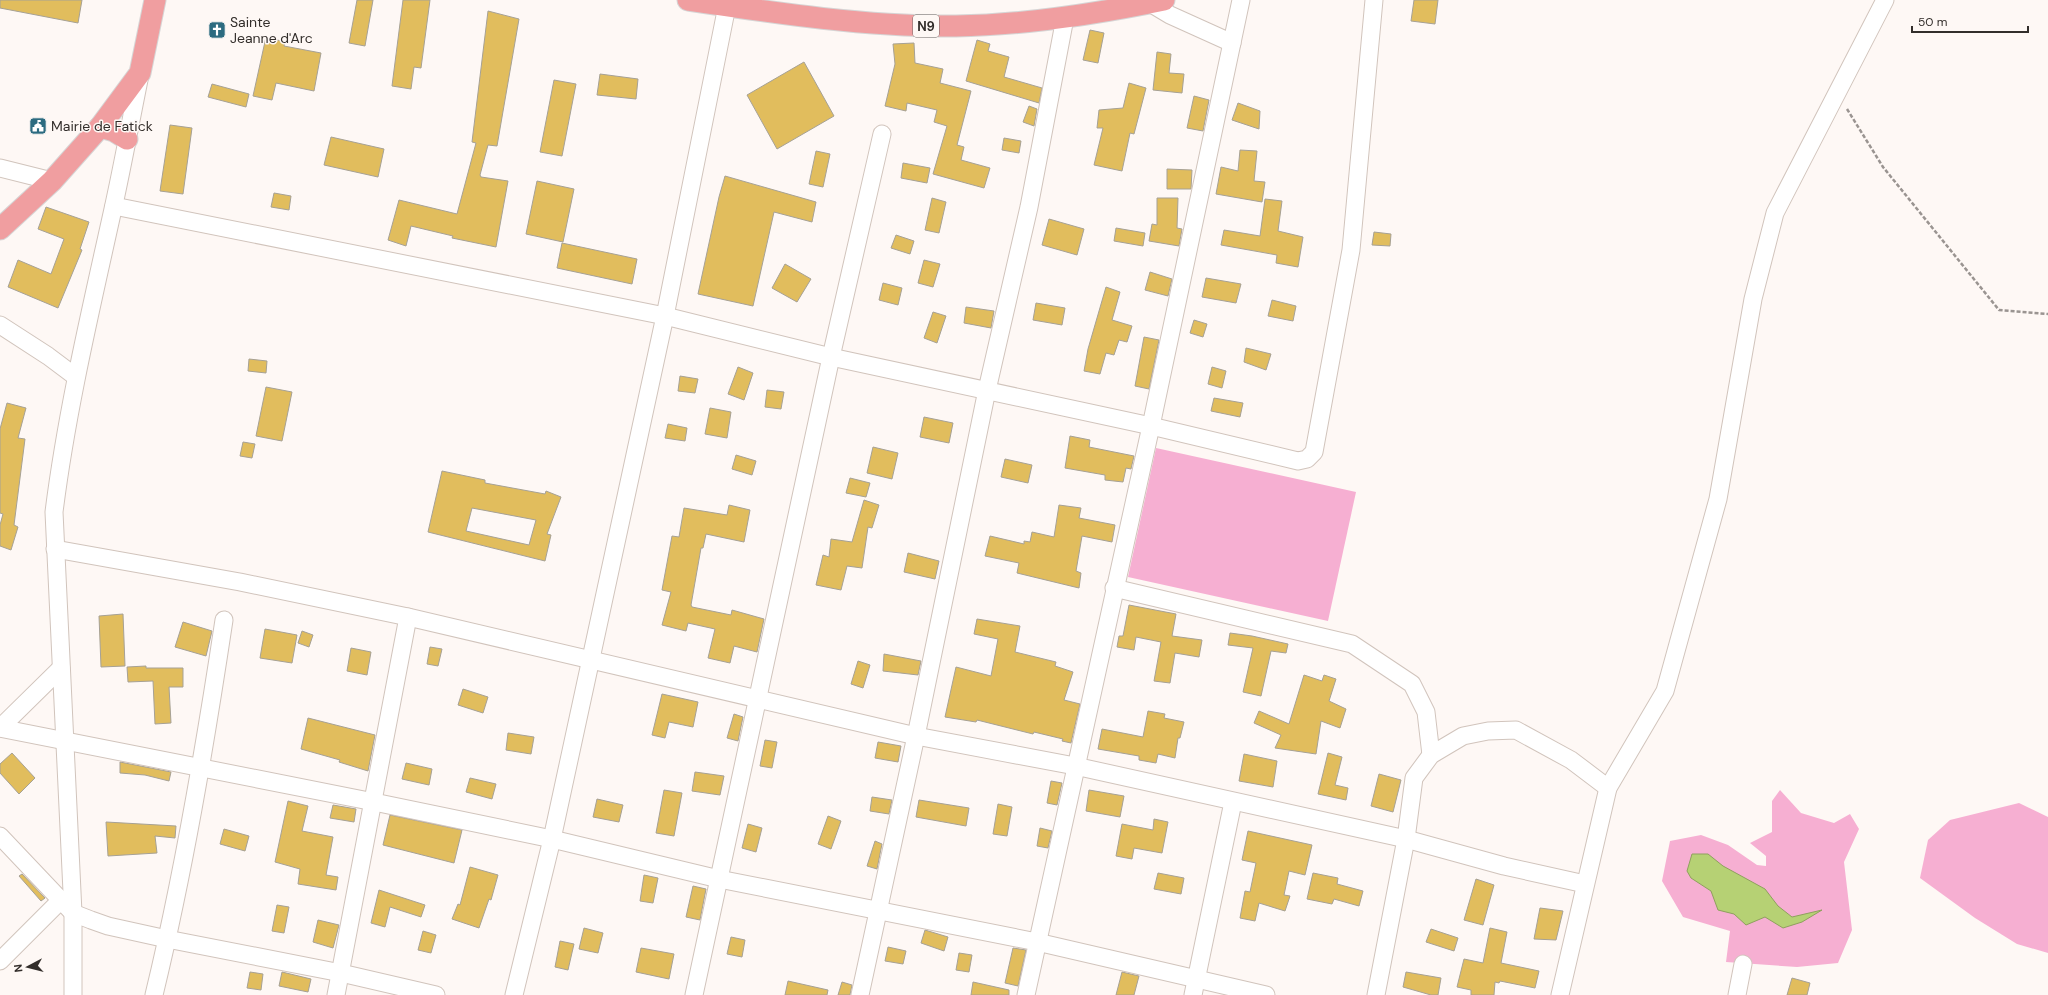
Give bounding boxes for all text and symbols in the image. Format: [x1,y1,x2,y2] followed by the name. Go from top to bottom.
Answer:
[1912,8,2028,34] scale bar
[230,13,313,47] place label: Sainte Jeanne d'Arc
[1918,14,1947,30] text: 50 m
[913,15,939,37] road number: N9
[207,20,227,40] church icon: Sainte Jeanne d'Arc
[28,116,48,136] public building icon: Mairie de Fatick
[51,117,153,135] place label: Mairie de Fatick
[8,947,48,987] north arrow
[11,963,26,973] text: N

